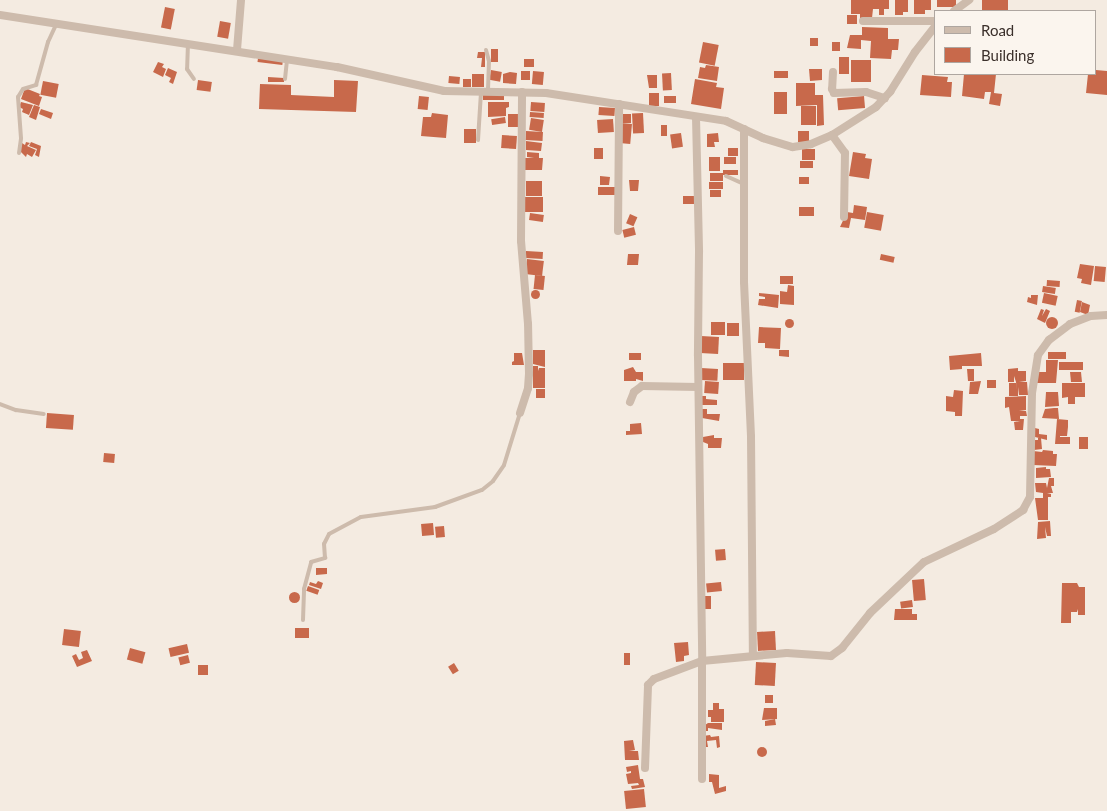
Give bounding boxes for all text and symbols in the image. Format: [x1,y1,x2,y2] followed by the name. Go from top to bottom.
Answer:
[934,10,1097,75] legend
[981,21,1014,39] text: Road
[981,46,1034,64] text: Building

